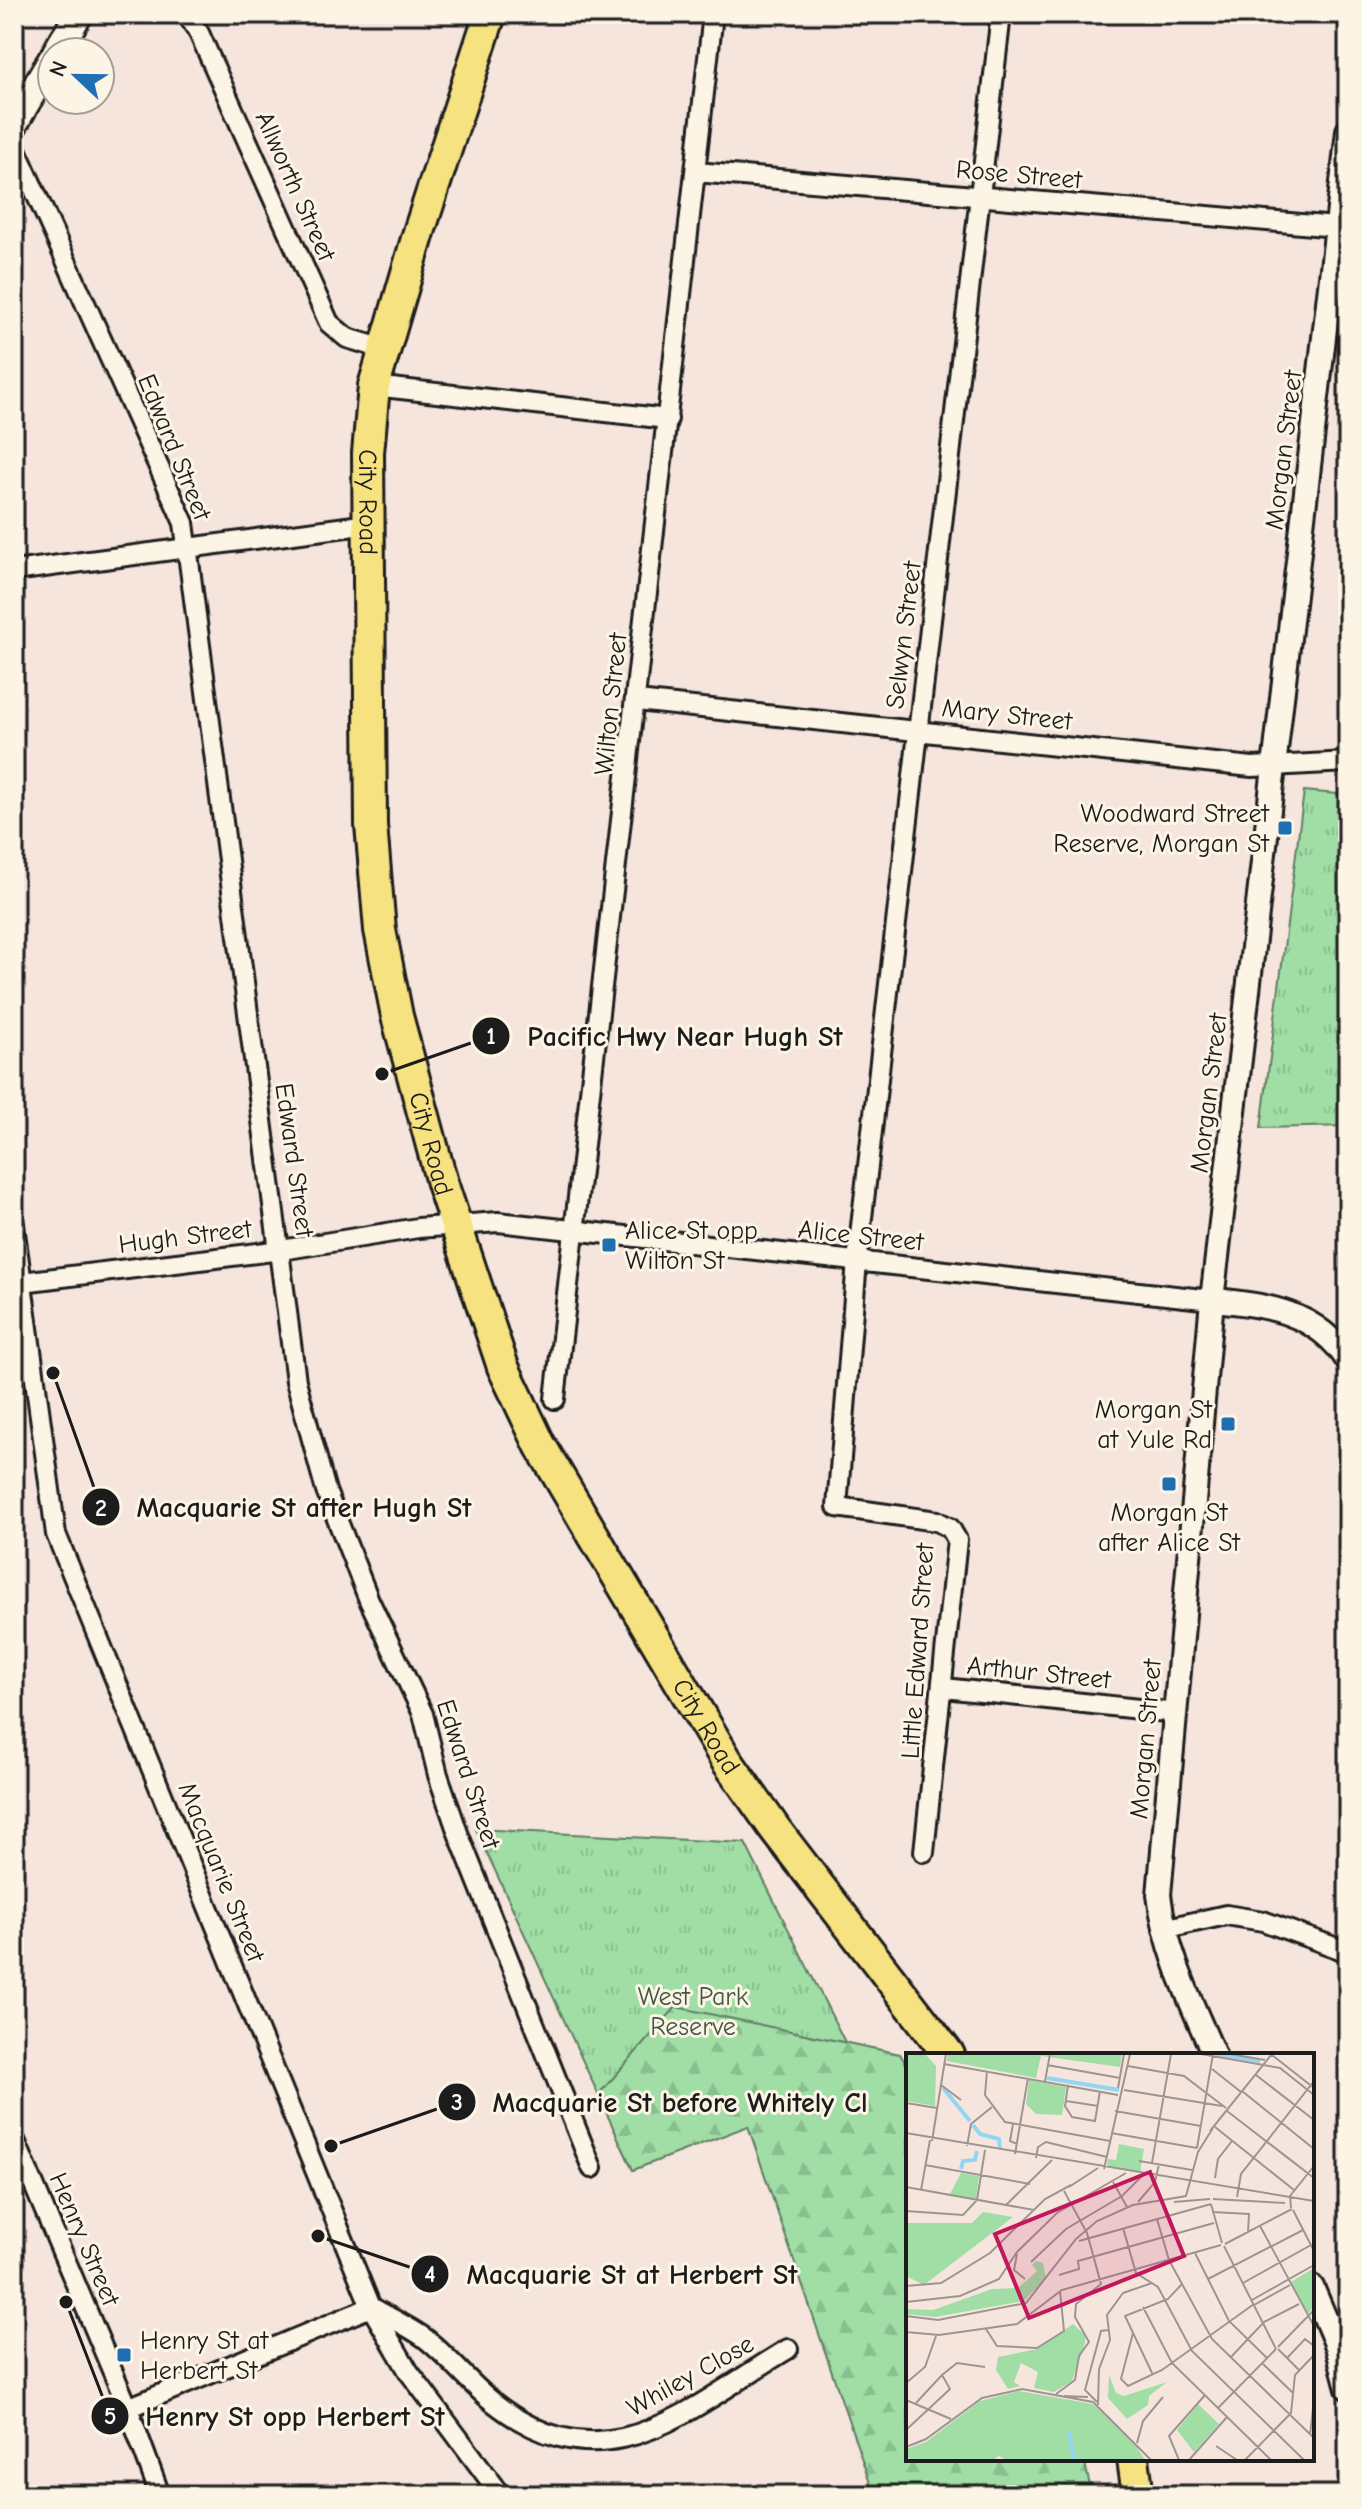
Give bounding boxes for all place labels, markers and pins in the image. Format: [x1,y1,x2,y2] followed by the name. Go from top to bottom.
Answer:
[1053,799,1271,859] place label: Woodward Street Reserve, Morgan St
[1276,819,1294,837] marker: Woodward Street Reserve, Morgan St
[471,1010,858,1062] callout: Pacific Hwy Near Hugh St
[625,1216,758,1276] place label: Alice St opp Wilton St
[600,1236,618,1254] marker: Alice St opp Wilton St
[1095,1395,1214,1455] place label: Morgan St at Yule Rd
[1219,1415,1237,1433] marker: Morgan St at Yule Rd
[1160,1475,1178,1493] marker: Morgan St after Alice St
[81,1481,488,1533] callout: Macquarie St after Hugh St
[1098,1498,1242,1558] place label: Morgan St after Alice St
[437,2076,884,2128] callout: Macquarie St before Whitely Cl
[410,2248,813,2300] callout: Macquarie St at Herbert St
[140,2326,270,2386] place label: Henry St at Herbert St
[115,2346,133,2364] marker: Henry St at Herbert St
[90,2390,461,2442] callout: Henry St opp Herbert St

